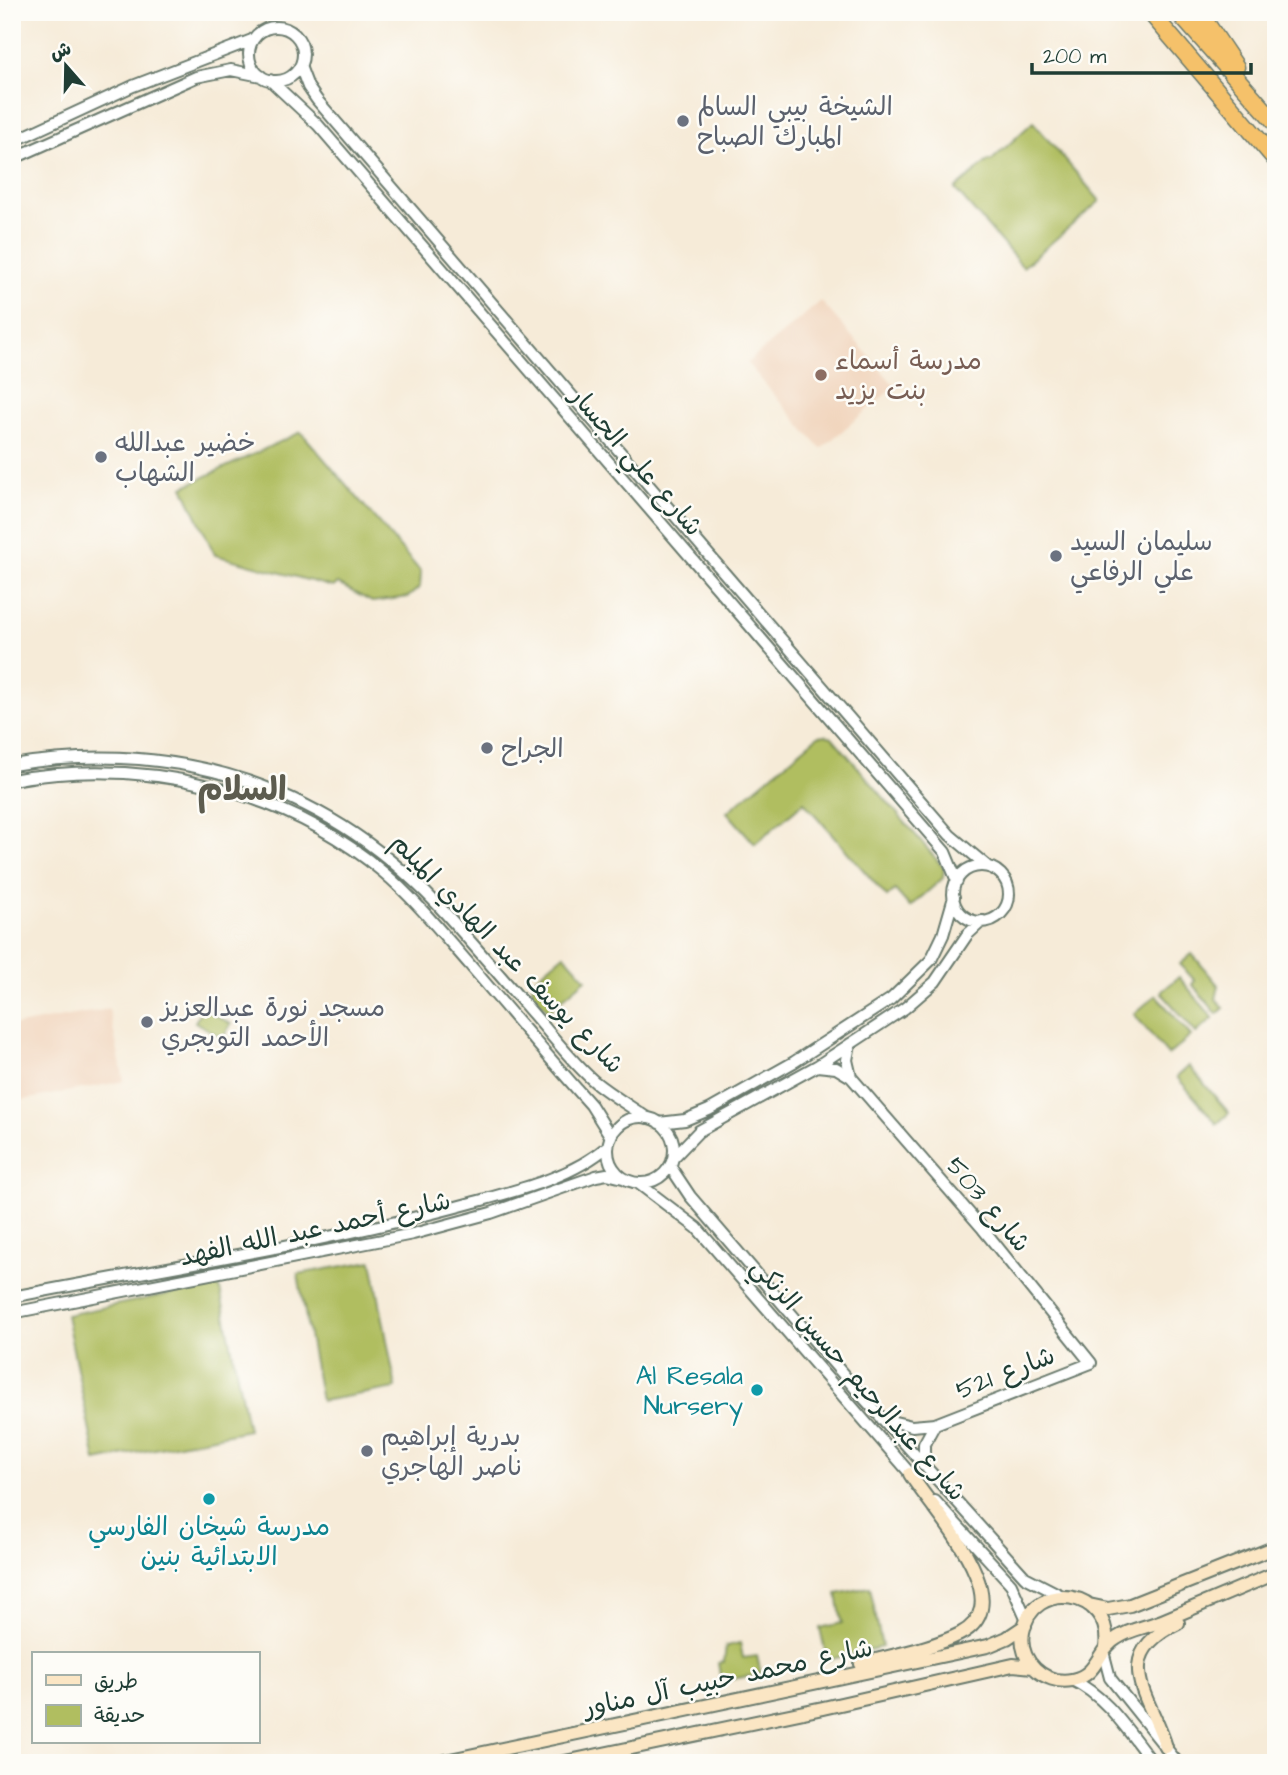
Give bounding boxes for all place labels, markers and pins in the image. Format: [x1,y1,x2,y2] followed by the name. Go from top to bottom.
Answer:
[697,89,893,155] place label: الشيخة بيبي السالم المبارك الصباح
[675,113,691,129] marker: الشيخة بيبي السالم المبارك الصباح
[835,343,982,409] place label: مدرسة أسماء بنت يزيد
[813,367,829,383] marker: مدرسة أسماء بنت يزيد
[115,425,256,491] place label: خضير عبدالله الشهاب
[93,449,109,465] marker: خضير عبدالله الشهاب
[1070,524,1213,594] place label: سليمان السيد علي الرفاعي
[1048,548,1064,564] marker: سليمان السيد علي الرفاعي
[501,731,564,767] place label: الجراح
[479,740,495,756] marker: الجراح
[159,990,385,1056] place label: مسجد نورة عبدالعزيز الأحمد التويجري
[139,1014,155,1030] marker: مسجد نورة عبدالعزيز الأحمد التويجري
[636,1358,743,1426] place label: Al Resala Nursery
[749,1382,765,1398] marker: Al Resala Nursery
[381,1419,523,1485] place label: بدرية إبراهيم ناصر الهاجري
[359,1443,375,1459] marker: بدرية إبراهيم ناصر الهاجري
[201,1491,217,1507] marker: مدرسة شيخان الفارسي الابتدائية بنين
[88,1509,330,1575] place label: مدرسة شيخان الفارسي الابتدائية بنين

